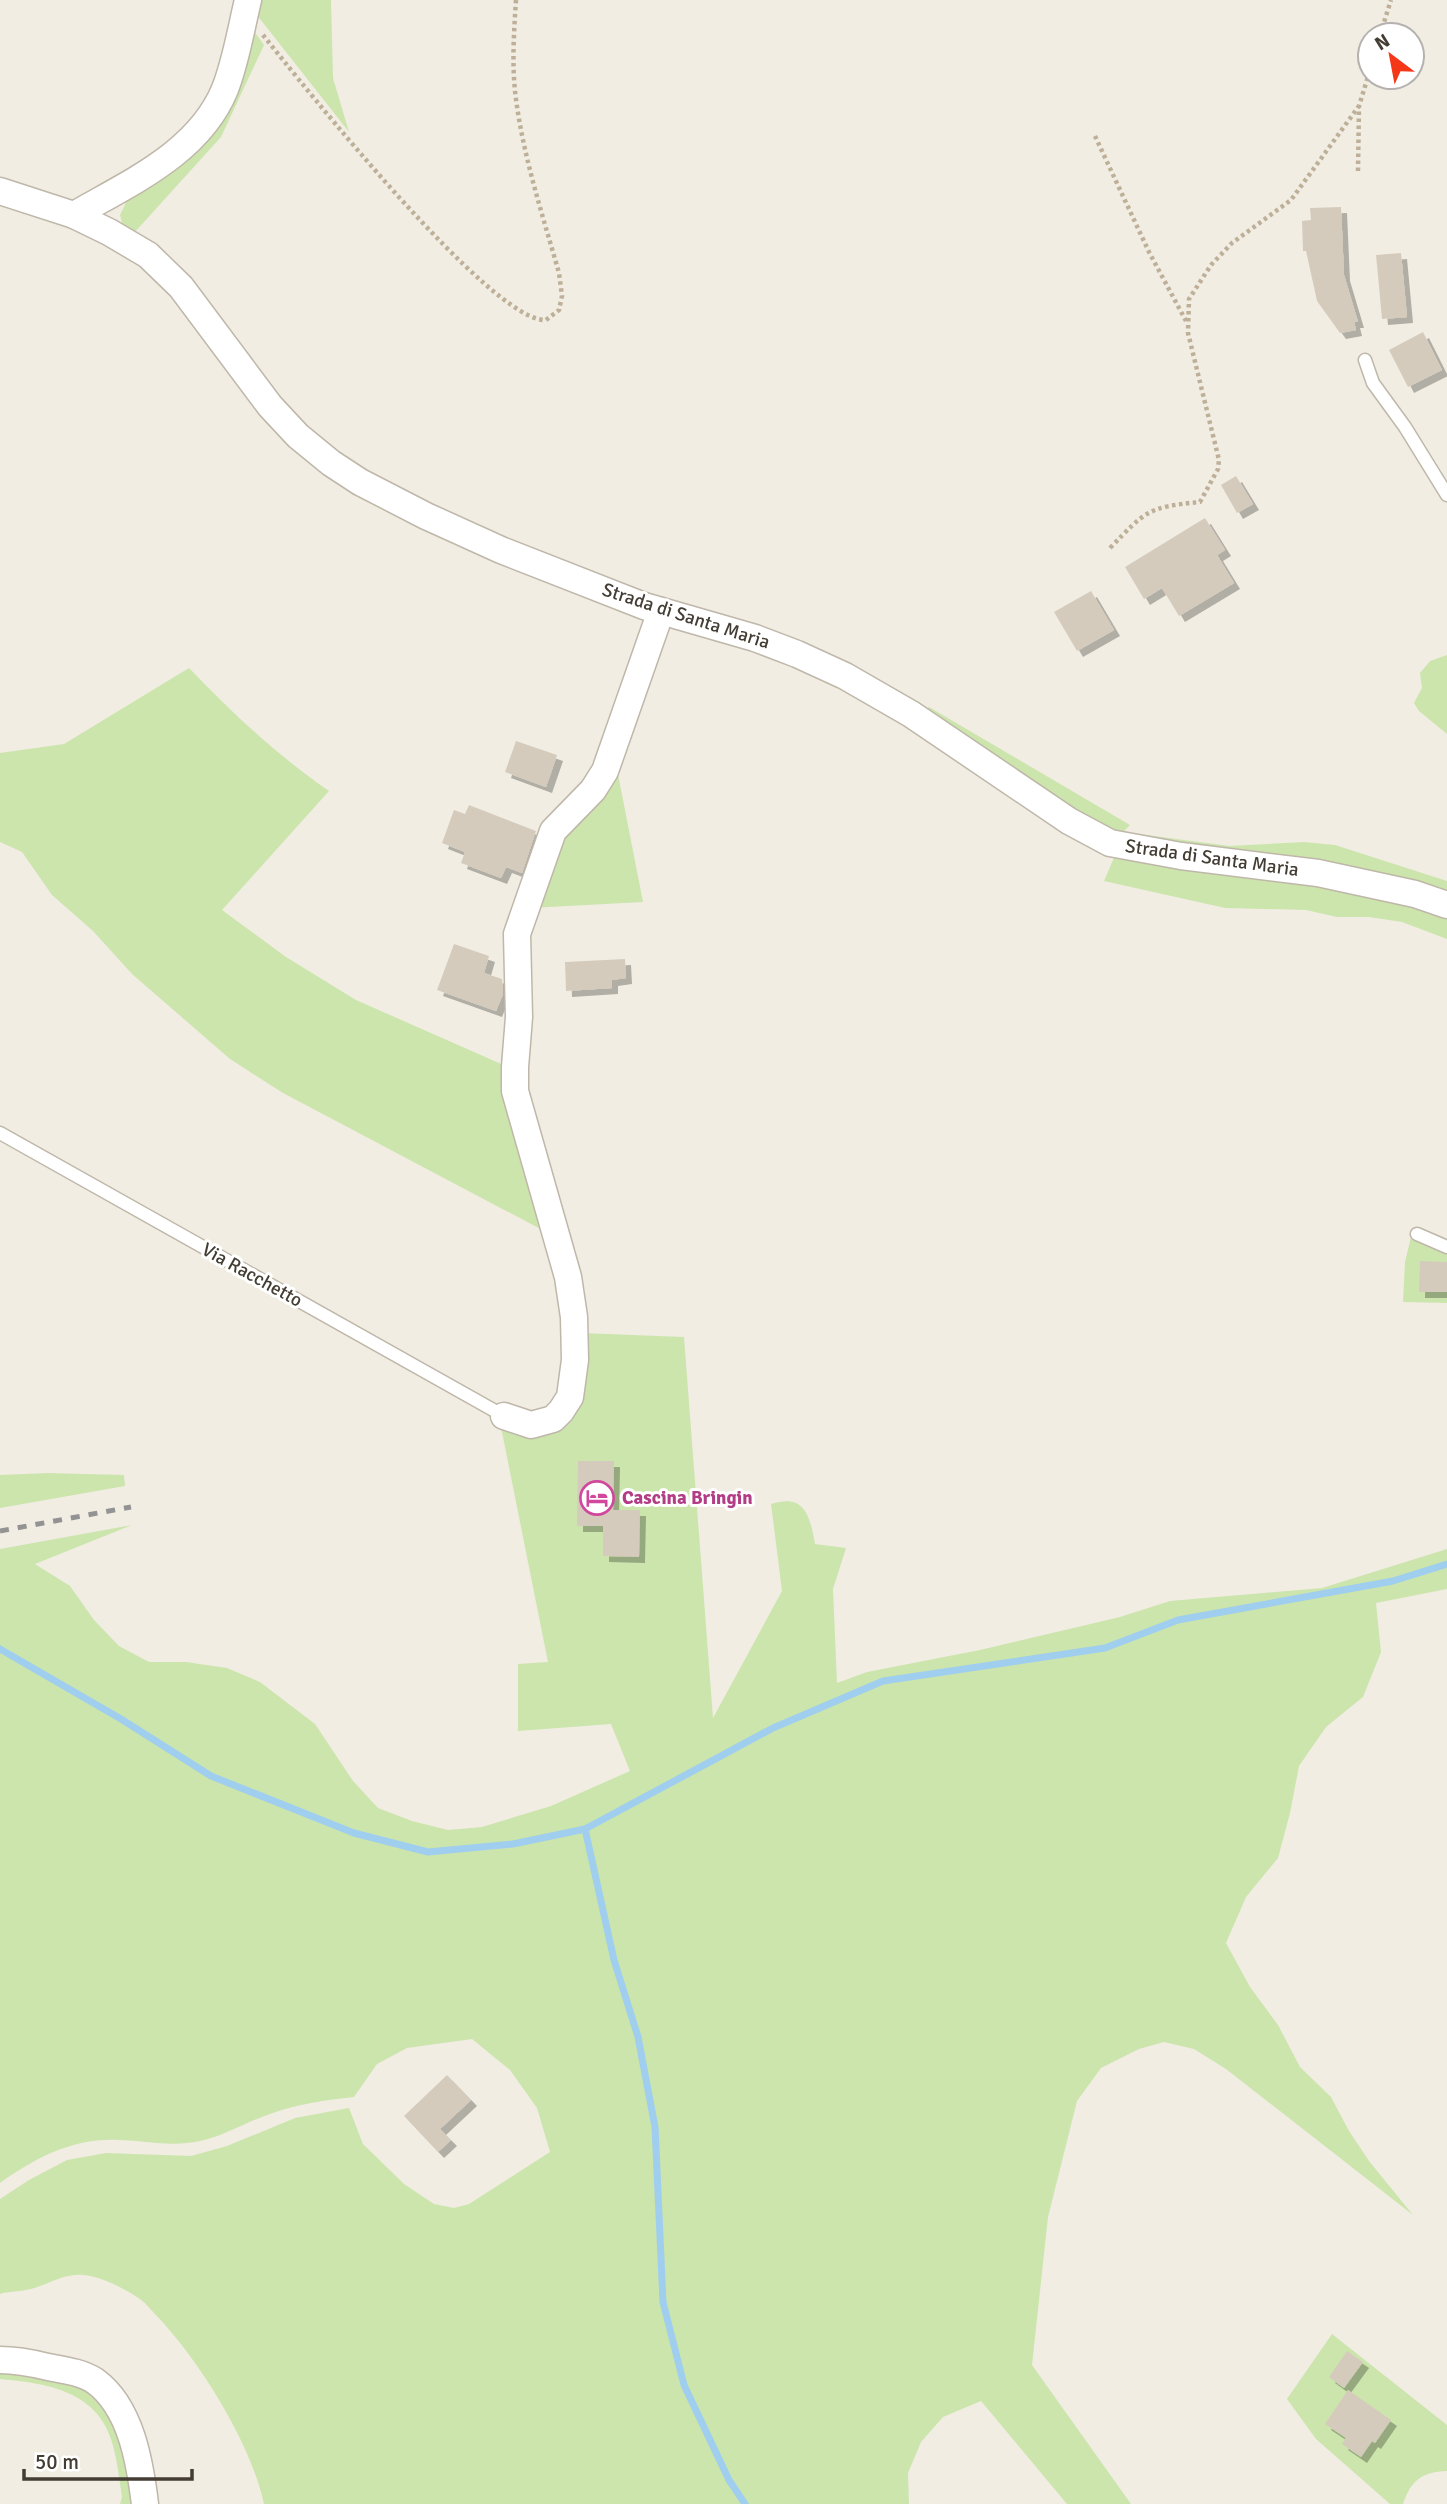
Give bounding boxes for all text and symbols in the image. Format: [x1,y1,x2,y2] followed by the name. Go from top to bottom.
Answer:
[1356,21,1426,91] north arrow
[1371,29,1394,56] text: N
[599,578,773,654] street label: Strada di Santa Maria
[1124,834,1300,882] street label: Strada di Santa Maria
[197,1238,307,1313] street label: Via Racchetto
[578,1479,616,1517] hotel icon: Cascina Bringin
[622,1486,753,1510] place label: Cascina Bringin
[24,2438,192,2482] scale bar
[35,2449,79,2475] text: 50 m

